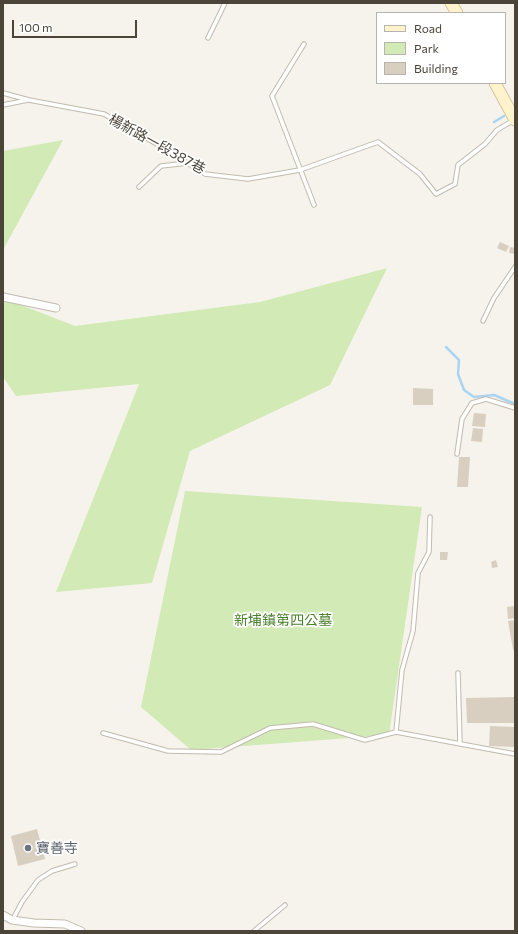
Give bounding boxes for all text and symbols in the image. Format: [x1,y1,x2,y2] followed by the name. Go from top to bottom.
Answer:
[14,12,139,38] scale bar
[376,12,506,84] legend
[19,20,53,34] text: 100 m
[414,21,442,35] text: Road
[414,41,439,55] text: Park
[414,61,458,75] text: Building
[106,111,208,177] street label: 楊新路一段387巷
[234,612,332,628] park label: 新埔鎮第四公墓
[36,840,78,856] place label: 寶善寺
[23,843,33,853] marker: 寶善寺

